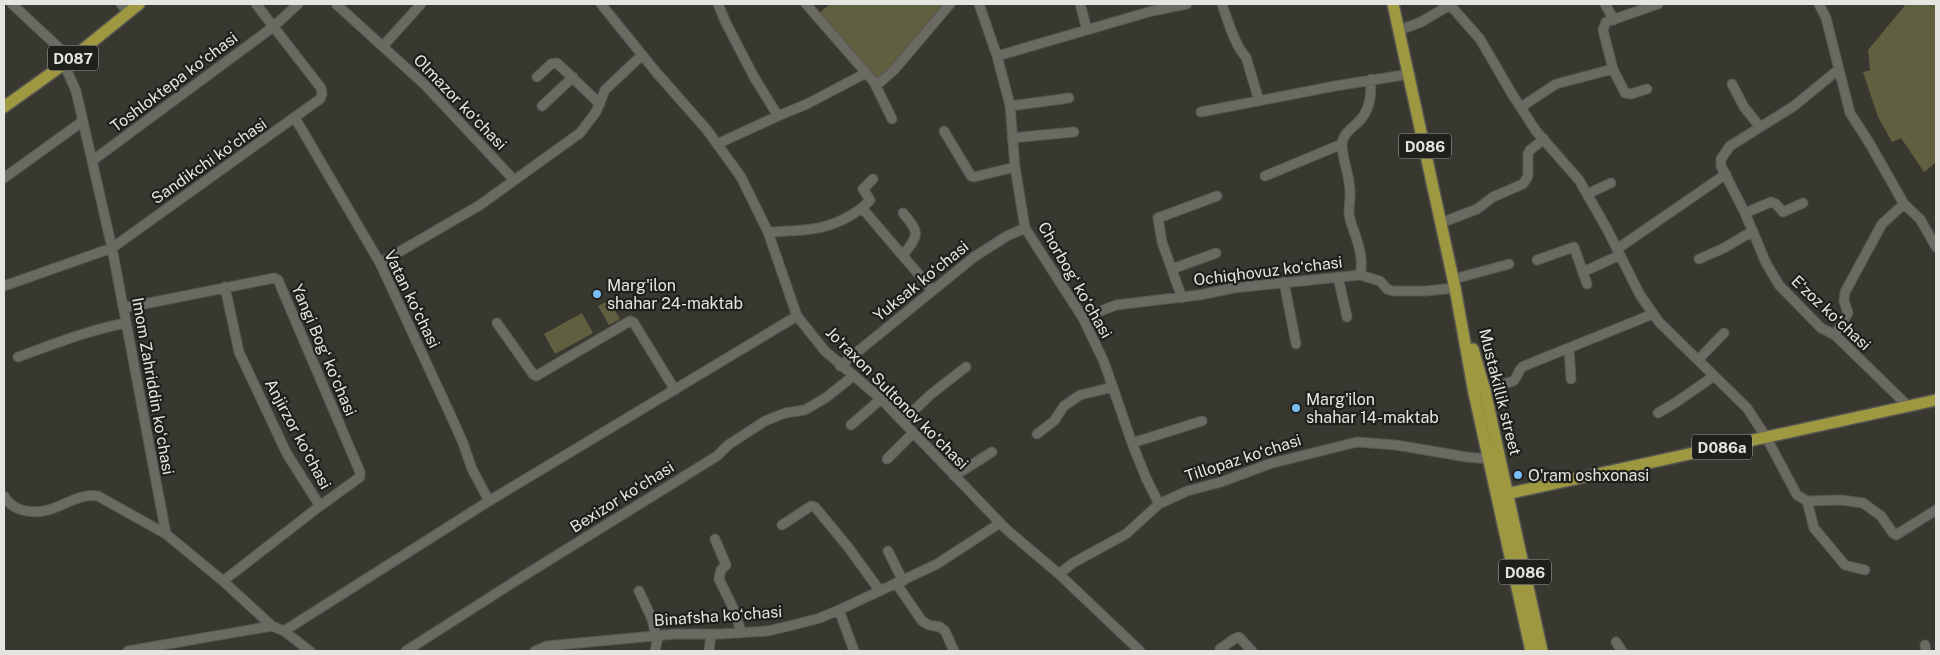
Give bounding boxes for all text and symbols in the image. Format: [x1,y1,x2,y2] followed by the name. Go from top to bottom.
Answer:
[107,28,241,136] street label: Toshloktepa koʻchasi
[48,46,98,70] road number: D087
[410,50,510,154] street label: Olmazor koʻchasi
[148,114,270,208] street label: Sandikchi koʻchasi
[1399,134,1451,158] road number: D086
[1034,218,1116,342] street label: Chorbogʻ koʻchasi
[870,237,972,325] street label: Yuksak koʻchasi
[380,247,444,351] street label: Vatan koʻchasi
[1192,252,1344,290] street label: Ochiqhovuz koʻchasi
[1787,272,1875,354] street label: Eʻzoz koʻchasi
[607,276,743,313] place label: Marg'ilon shahar 24-maktab
[288,281,360,419] street label: Yangi Bogʻ koʻchasi
[591,288,603,300] marker: Marg'ilon shahar 24-maktab
[128,296,178,476] street label: Imom Zahriddin koʻchasi
[822,323,972,473] street label: Joʻraxon Sultonov koʻchasi
[1475,327,1525,457] street label: Mustakillik street
[261,376,335,492] street label: Anjirzor koʻchasi
[1306,390,1439,427] place label: Marg'ilon shahar 14-maktab
[1290,402,1302,414] marker: Marg'ilon shahar 14-maktab
[1182,430,1304,486] street label: Tillopaz koʻchasi
[1692,434,1752,460] road number: D086a
[567,457,677,537] street label: Bexizor koʻchasi
[1528,466,1649,485] place label: O'ram oshxonasi
[1512,469,1524,481] marker: O'ram oshxonasi
[1499,560,1551,584] road number: D086
[653,602,783,630] street label: Binafsha koʻchasi

